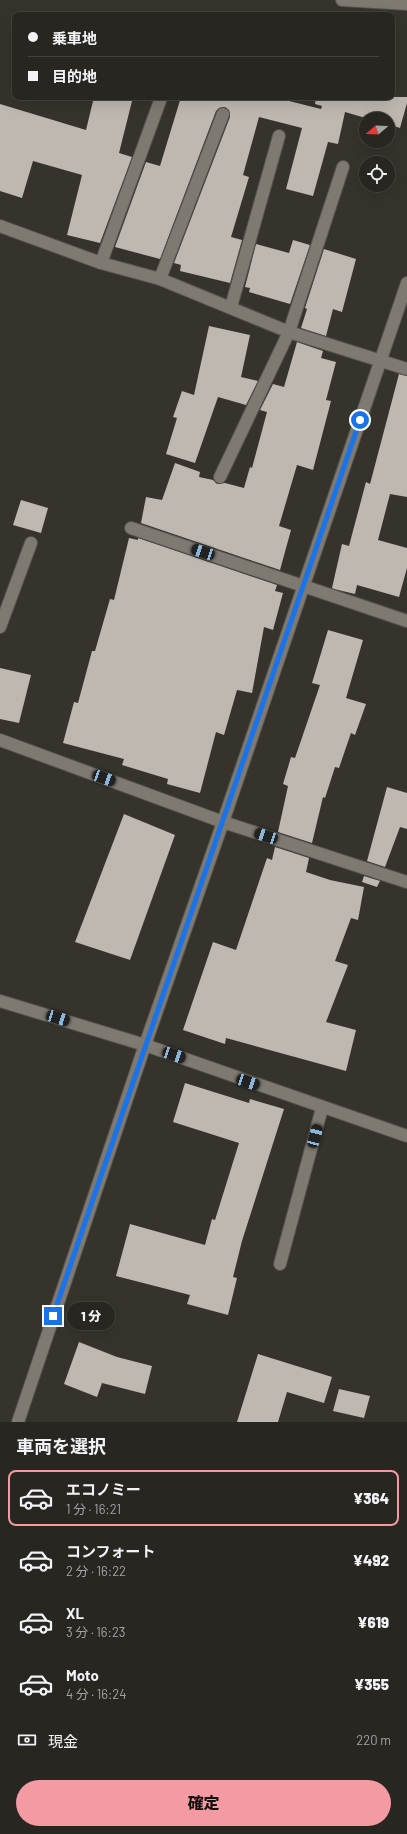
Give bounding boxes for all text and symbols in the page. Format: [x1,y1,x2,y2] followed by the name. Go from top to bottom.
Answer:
[52,29,97,47] text: 乗車地
[52,67,97,85] text: 目的地
[359,112,395,148] north arrow
[359,112,395,192] map controls
[359,156,395,192] button: locate
[351,411,369,429] route start
[190,543,216,561] car
[91,768,117,788] car
[253,827,279,845] car
[45,1009,71,1027] car
[161,1045,187,1065] car
[235,1072,261,1092] car
[306,1123,324,1149] car
[67,1302,115,1330] callout: 1 分
[44,1307,62,1325] route end
[81,1308,101,1324] text: 1 分
[16,1435,106,1457] text: 車両を選択
[18,1480,54,1516] icon: car
[66,1480,141,1498] text: エコノミー
[353,1489,389,1507] text: ¥364
[66,1501,121,1517] text: 1 分 · 16:21
[18,1542,54,1578] icon: car
[66,1542,156,1560] text: コンフォート
[353,1551,389,1569] text: ¥492
[66,1563,126,1579] text: 2 分 · 16:22
[18,1604,54,1640] icon: car
[66,1604,84,1622] text: XL
[357,1613,389,1631] text: ¥619
[66,1624,125,1640] text: 3 分 · 16:23
[18,1666,54,1702] icon: car
[66,1666,99,1684] text: Moto
[354,1675,389,1693] text: ¥355
[66,1686,126,1702] text: 4 分 · 16:24
[16,1729,38,1751] icon: cash
[48,1732,78,1750] text: 現金
[356,1732,391,1748] text: 220 m
[16,1780,391,1826] button: 確定

